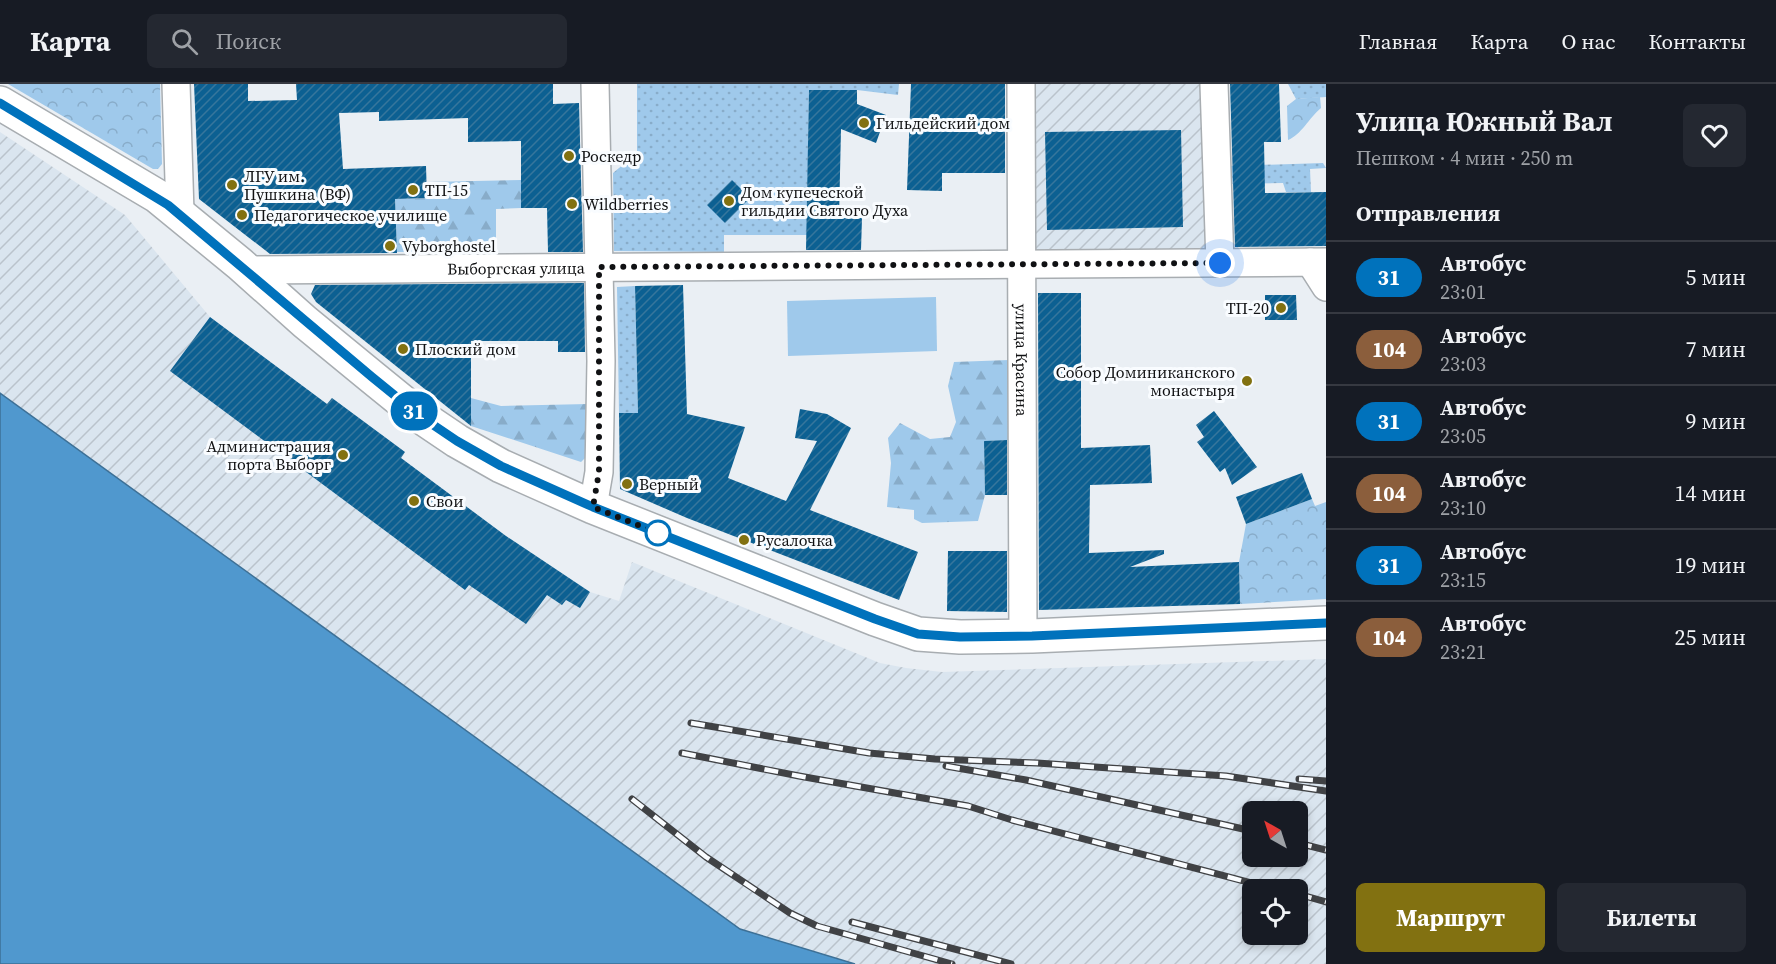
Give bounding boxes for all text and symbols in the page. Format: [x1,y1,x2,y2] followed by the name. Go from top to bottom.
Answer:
[147,14,567,68] search box
[30,22,111,60] text: Карта
[168,25,201,58] icon: search
[216,26,281,56] text: Поиск
[1359,27,1437,56] text: Главная
[1470,27,1528,56] text: Карта
[1561,27,1615,56] text: О нас
[1648,27,1746,56] text: Контакты
[1356,102,1613,140] text: Улица Южный Вал
[1683,104,1746,167] button: heart
[876,112,1010,134] place label: Гильдейский дом
[857,116,871,130] marker: Гильдейский дом
[1356,144,1573,172] text: Пешком · 4 мин · 250 m
[581,145,641,167] place label: Роскедр
[562,149,576,163] marker: Роскедр
[244,165,351,205] place label: ЛГУ им. Пушкина (ВФ)
[225,178,239,192] marker: ЛГУ им. Пушкина (ВФ)
[425,179,468,201] place label: ТП-15
[741,181,909,221] place label: Дом купеческой гильдии Святого Духа
[406,183,420,197] marker: ТП-15
[584,193,669,215] place label: Wildberries
[722,194,736,208] marker: Дом купеческой гильдии Святого Духа
[565,197,579,211] marker: Wildberries
[1356,198,1500,228] text: Отправления
[254,204,447,226] place label: Педагогическое училище
[235,208,249,222] marker: Педагогическое училище
[402,235,496,257] place label: Vyborghostel
[383,239,397,253] marker: Vyborghostel
[1205,248,1235,278] your location
[1440,248,1526,278] text: Автобус
[447,256,586,280] street label: Выборгская улица
[1685,262,1746,292] text: 5 мин
[1378,263,1400,292] text: 31
[1440,278,1486,306] text: 23:01
[1226,297,1269,319] place label: ТП-20
[1274,301,1288,315] marker: ТП-20
[1011,304,1033,417] street label: улица Красина
[1440,320,1526,350] text: Автобус
[1685,334,1746,364] text: 7 мин
[1372,335,1406,364] text: 104
[415,338,516,360] place label: Плоский дом
[396,342,410,356] marker: Плоский дом
[1440,350,1486,378] text: 23:03
[1056,361,1235,401] place label: Собор Доминиканского монастыря
[1240,374,1254,388] marker: Собор Доминиканского монастыря
[387,392,441,430] line badge: 31
[1440,392,1526,422] text: Автобус
[403,397,425,426] text: 31
[1685,406,1746,436] text: 9 мин
[1378,407,1400,436] text: 31
[1440,422,1486,450] text: 23:05
[206,435,331,475] place label: Администрация порта Выборг
[336,448,350,462] marker: Администрация порта Выборг
[1440,464,1526,494] text: Автобус
[639,473,699,495] place label: Верный
[620,477,634,491] marker: Верный
[1674,478,1746,508] text: 14 мин
[1372,479,1406,508] text: 104
[426,490,463,512] place label: Свои
[407,494,421,508] marker: Свои
[1440,494,1486,522] text: 23:10
[645,520,671,546] unlabelled marker
[756,529,834,551] place label: Русалочка
[737,533,751,547] marker: Русалочка
[1440,536,1526,566] text: Автобус
[1674,550,1746,580] text: 19 мин
[1378,551,1400,580] text: 31
[1440,566,1486,594] text: 23:15
[1440,608,1526,638] text: Автобус
[1674,622,1746,652] text: 25 мин
[1372,623,1406,652] text: 104
[1440,638,1486,666] text: 23:21
[1242,801,1308,867] north arrow
[1242,801,1308,945] map controls
[1242,879,1308,945] button: locate
[1356,883,1545,952] button: Маршрут
[1557,883,1746,952] button: Билеты

